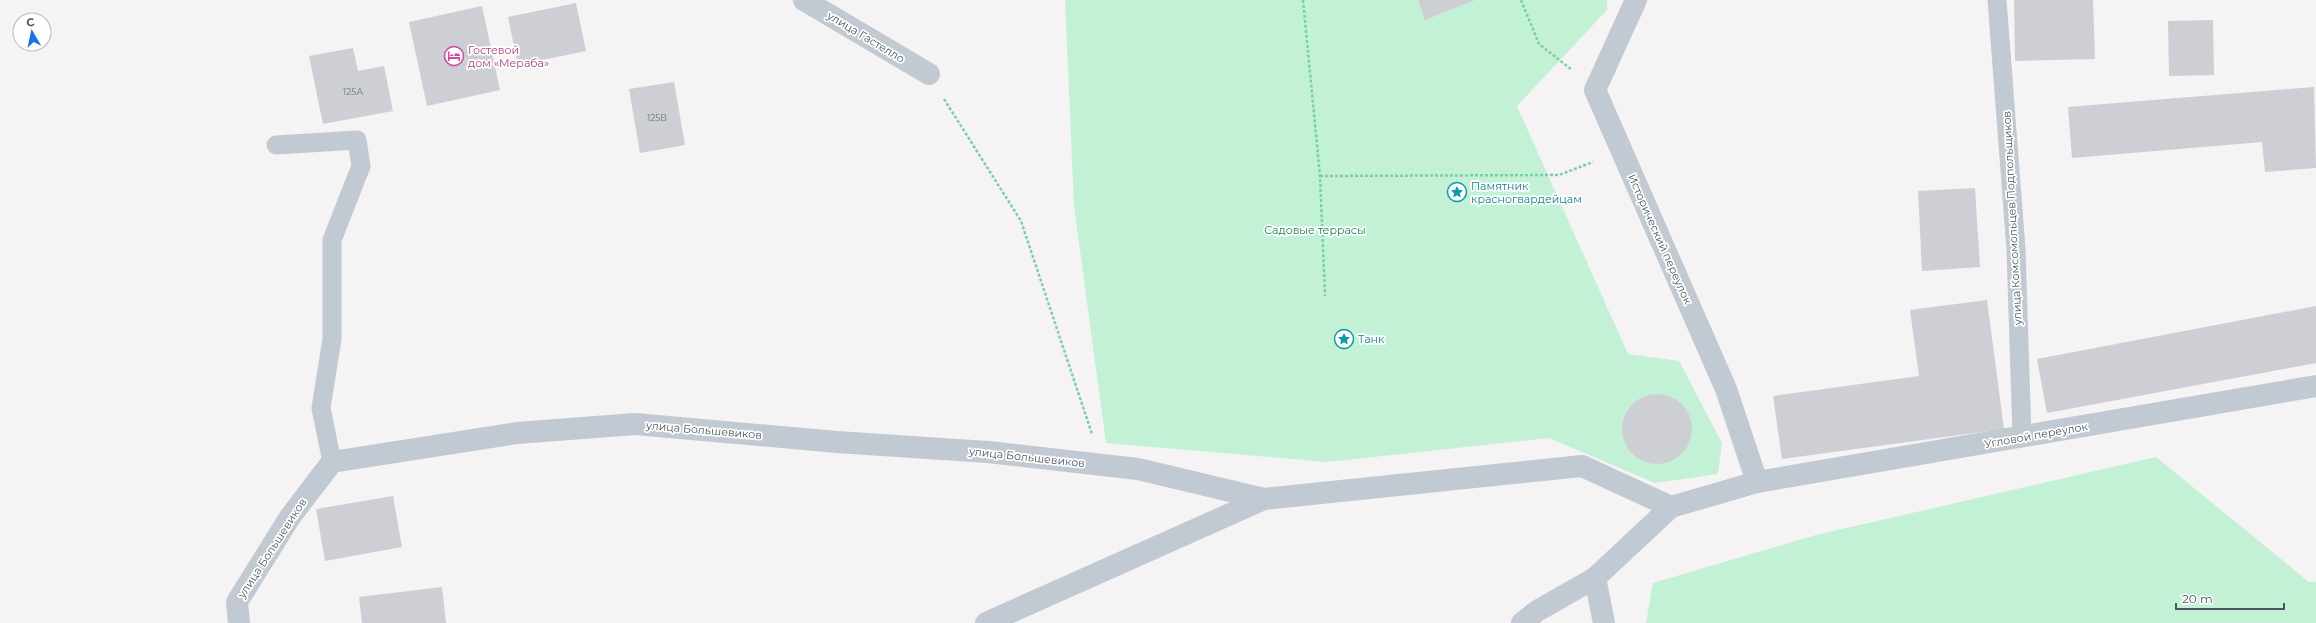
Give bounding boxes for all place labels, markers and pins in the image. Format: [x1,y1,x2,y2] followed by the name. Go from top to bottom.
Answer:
[468,43,549,70] place label: Гостевой дом «Мераба»
[443,45,465,67] hotel icon: Гостевой дом «Мераба»
[1471,179,1582,206] place label: Памятник красногвардейцам
[1446,181,1468,203] place icon: Памятник красногвардейцам
[1333,328,1355,350] place icon: Танк
[1358,332,1385,346] place label: Танк

